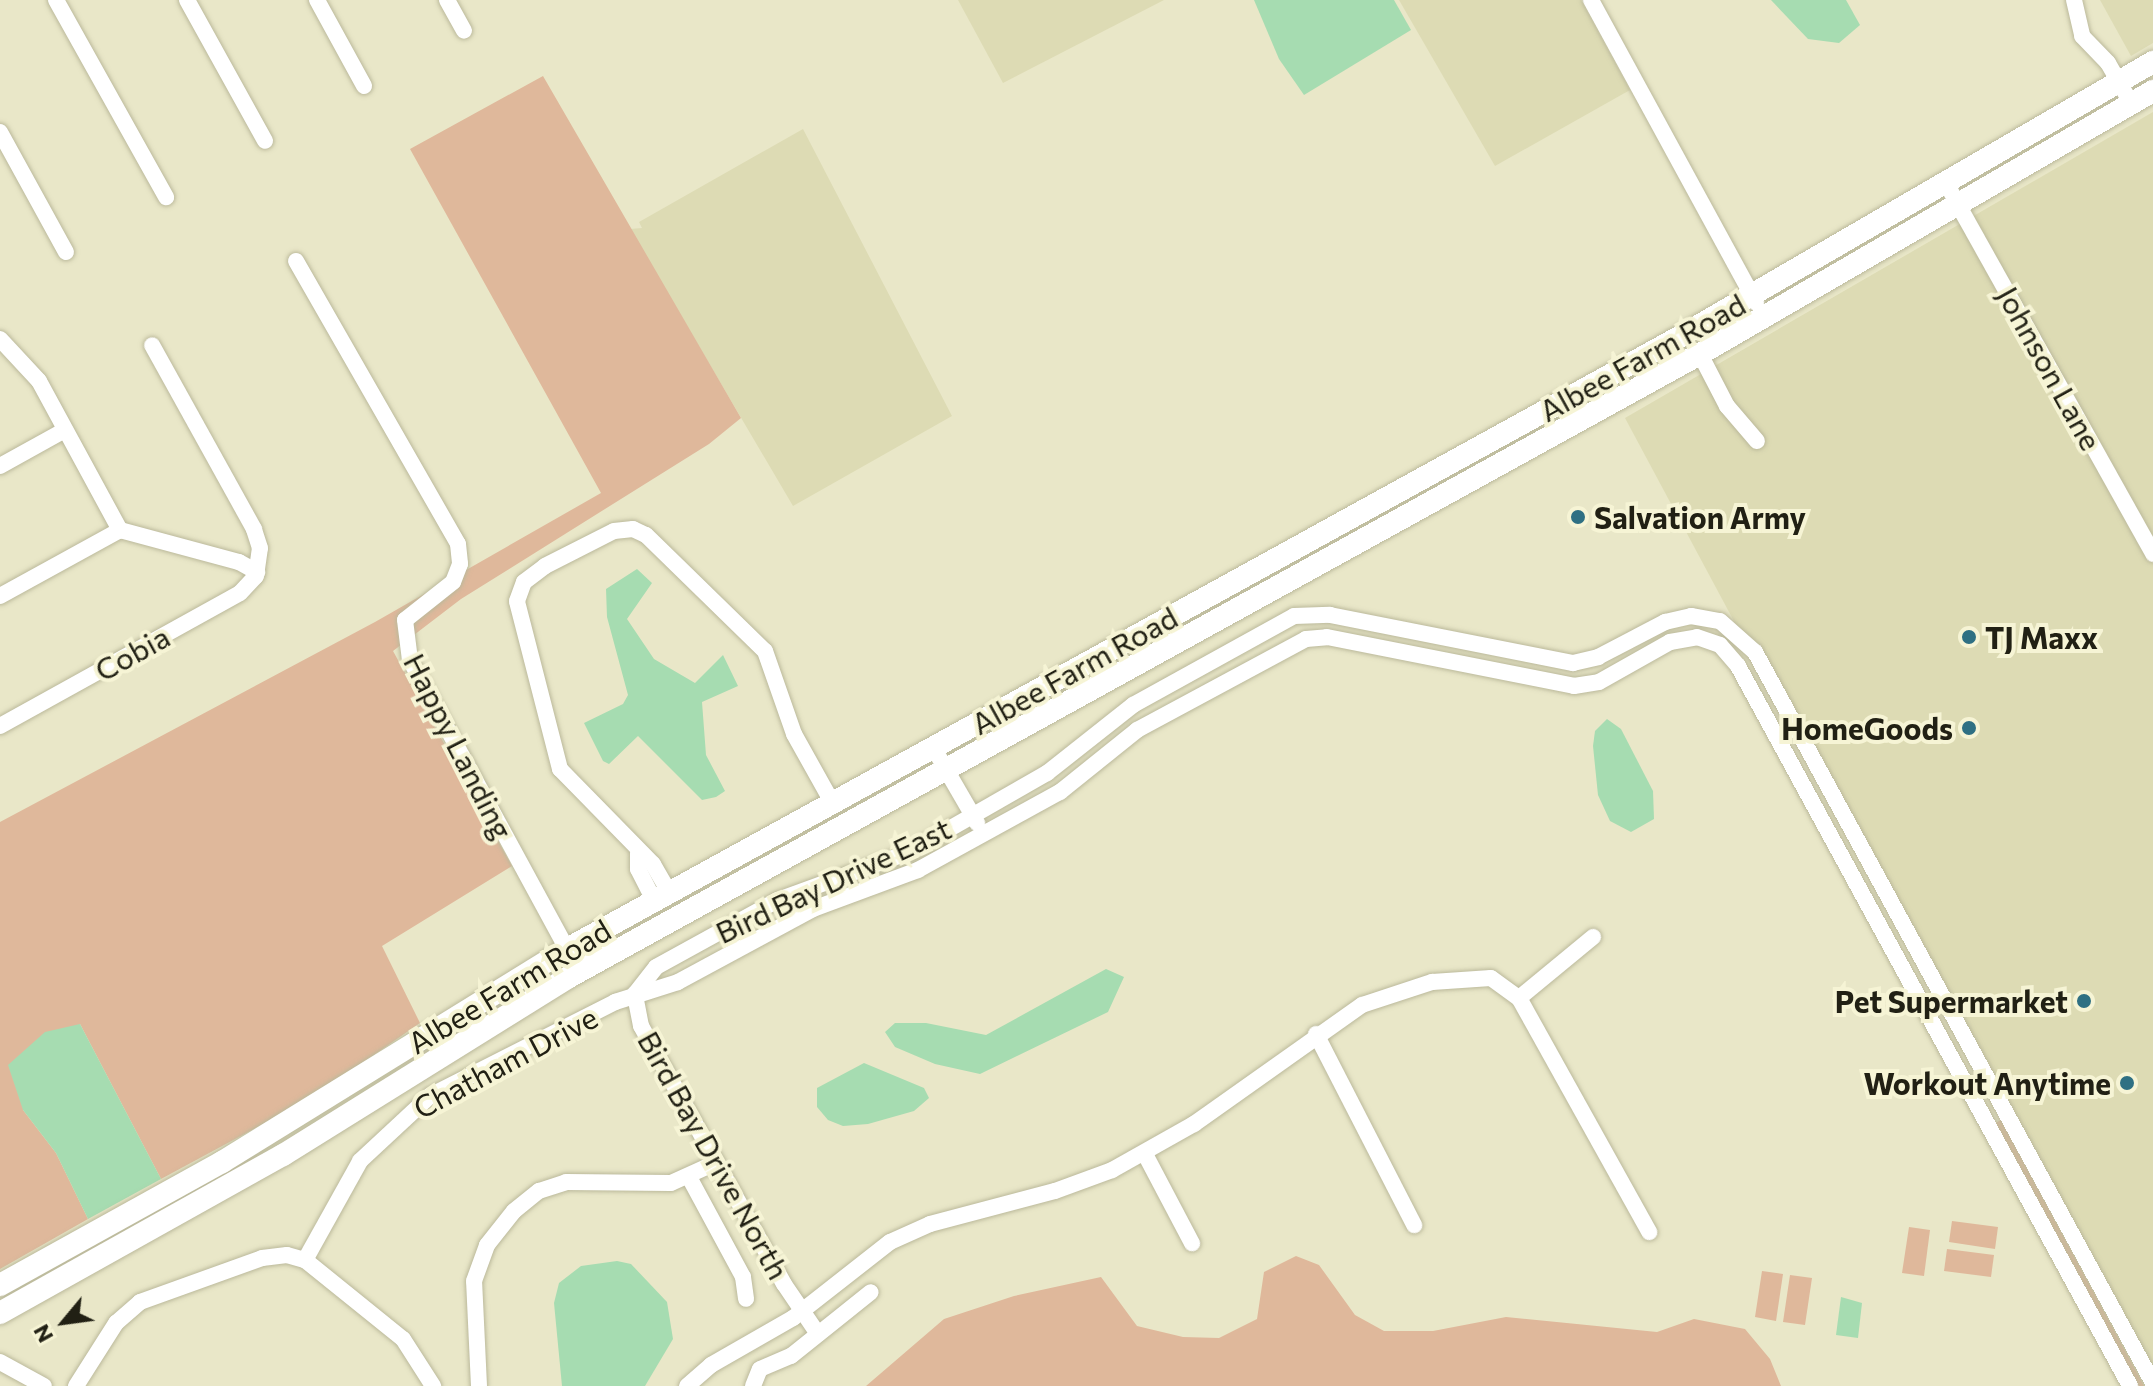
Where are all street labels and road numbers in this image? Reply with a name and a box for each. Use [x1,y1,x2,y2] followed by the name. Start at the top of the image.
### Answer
[1990,280,2110,456] street label: Johnson Lane
[1533,286,1751,428] street label: Albee Farm Road
[965,599,1183,741] street label: Albee Farm Road
[88,618,176,688] street label: Cobia
[397,647,521,845] street label: Happy Landing
[710,810,956,950] street label: Bird Bay Drive East
[401,911,617,1061] street label: Albee Farm Road
[407,998,603,1126] street label: Chatham Drive
[631,1025,797,1285] street label: Bird Bay Drive North

